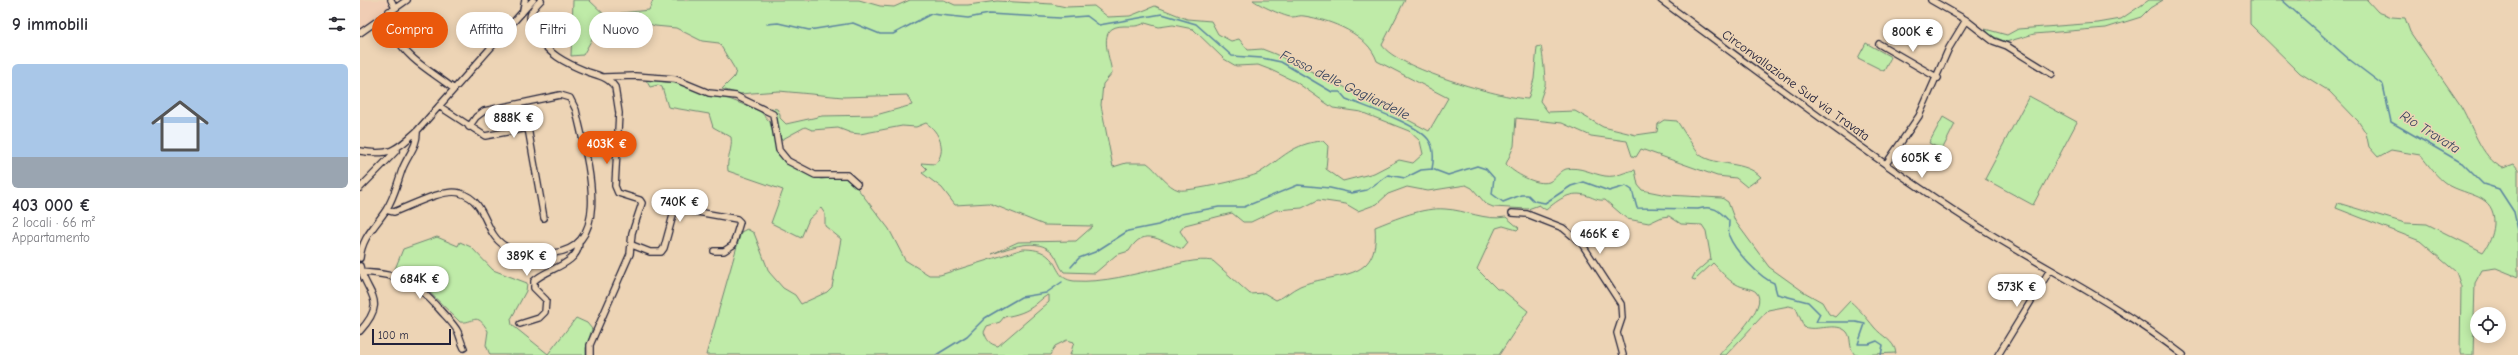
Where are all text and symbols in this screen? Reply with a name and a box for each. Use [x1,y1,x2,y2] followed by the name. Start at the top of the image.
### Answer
[372,12,448,48] chip: Compra
[456,12,517,48] chip: Affitta
[525,12,581,48] chip: Filtri
[589,12,653,48] chip: Nuovo
[326,13,348,35] icon: filters
[12,15,88,34] text: 9 immobili
[1880,19,1946,53] pin: 800K €
[1892,24,1934,39] text: 800K €
[1719,26,1873,144] street label: Circonvallazione Sud via Travata
[1277,46,1413,124] water label: Fosso delle Gagliardelle
[144,90,216,162] icon: home
[481,105,547,139] pin: 888K €
[2397,107,2463,157] water label: Rio Travata
[494,110,534,125] text: 888K €
[574,131,640,165] pin: 403K €
[587,136,627,151] text: 403K €
[1889,145,1955,179] pin: 605K €
[1901,150,1943,165] text: 605K €
[647,189,713,223] pin: 740K €
[660,194,700,209] text: 740K €
[12,196,91,215] text: 403 000 €
[12,215,95,230] text: 2 locali · 66 m²
[1567,221,1633,255] pin: 466K €
[1580,226,1620,241] text: 466K €
[12,230,90,245] text: Appartamento
[494,243,560,277] pin: 389K €
[507,248,547,263] text: 389K €
[387,266,453,300] pin: 684K €
[400,271,440,286] text: 684K €
[1984,274,2050,308] pin: 573K €
[1997,279,2037,294] text: 573K €
[2470,307,2506,343] map controls
[2470,307,2506,343] button: locate
[372,327,451,346] scale bar
[378,329,409,342] text: 100 m

